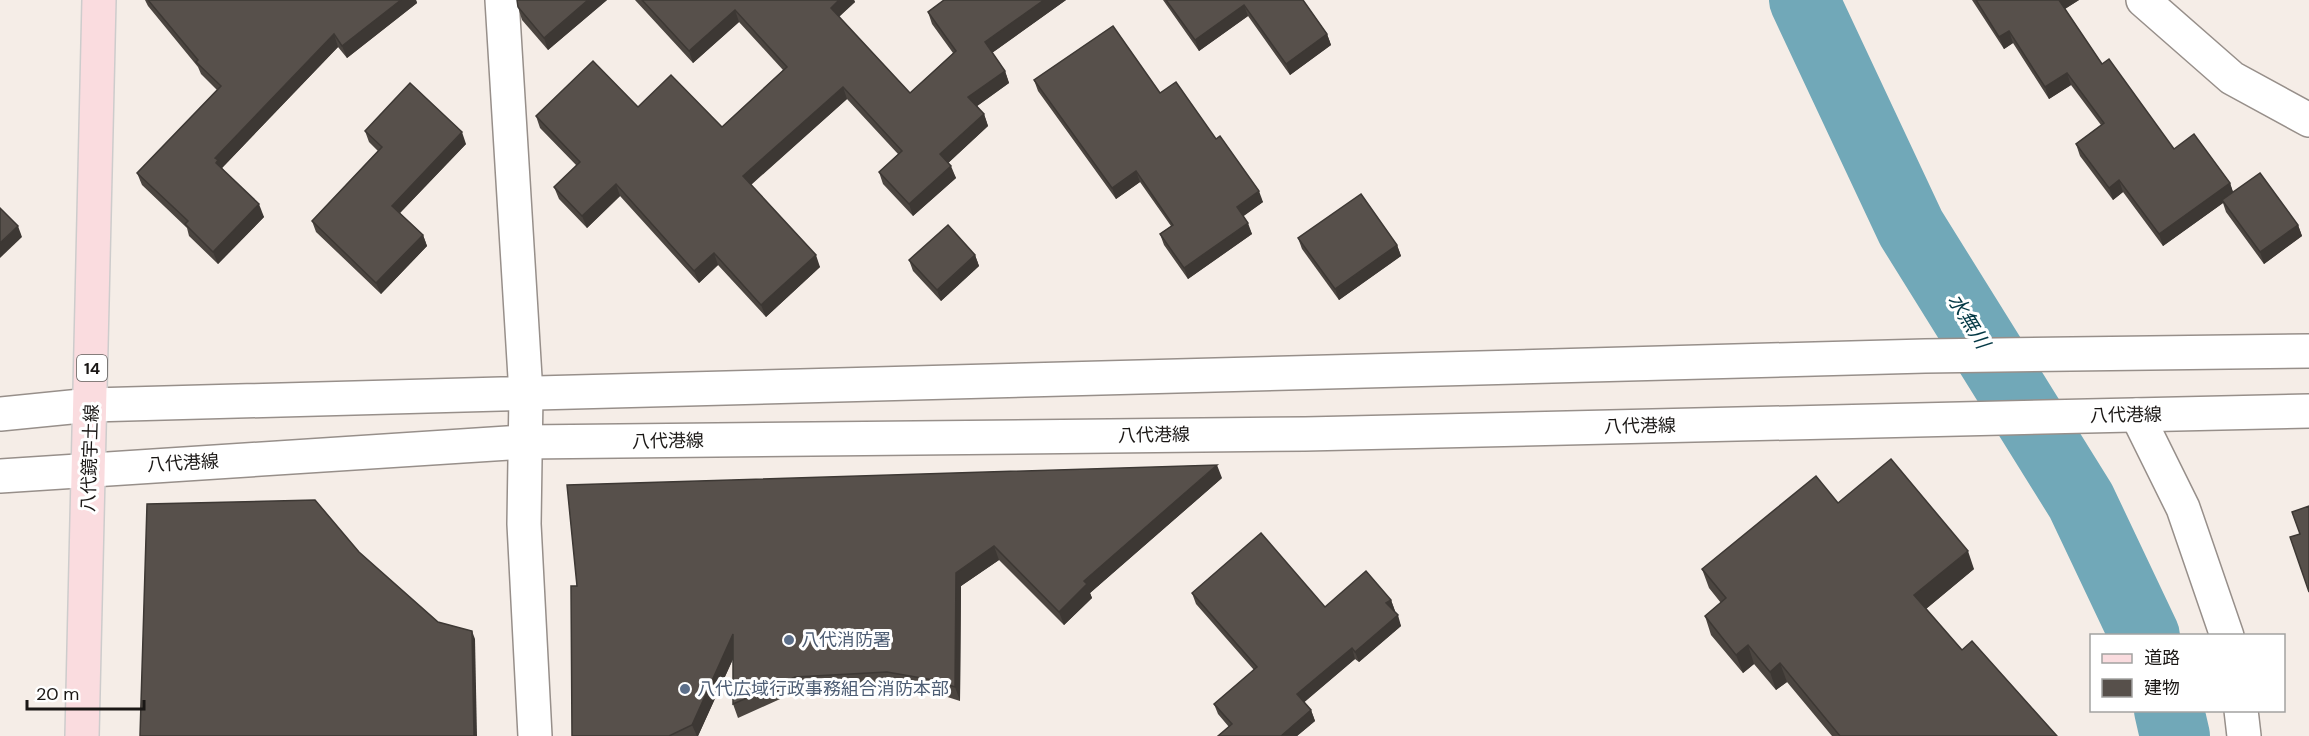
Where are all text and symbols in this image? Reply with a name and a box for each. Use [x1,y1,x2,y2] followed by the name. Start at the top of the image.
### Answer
[1942,289,1997,355] water label: 水無川
[77,355,107,381] road number: 14
[2090,402,2162,428] street label: 八代港線
[76,404,104,512] street label: 八代鏡宇土線
[1604,413,1676,439] street label: 八代港線
[1118,422,1190,448] street label: 八代港線
[632,428,704,454] street label: 八代港線
[146,449,220,477] street label: 八代港線
[801,628,891,652] place label: 八代消防署
[782,633,796,647] marker: 八代消防署
[2090,634,2285,712] legend
[2144,646,2180,670] text: 道路
[27,673,144,711] scale bar
[2144,676,2180,700] text: 建物
[697,677,949,701] place label: 八代広域行政事務組合消防本部
[36,682,79,706] text: 20 m
[678,682,692,696] marker: 八代広域行政事務組合消防本部

